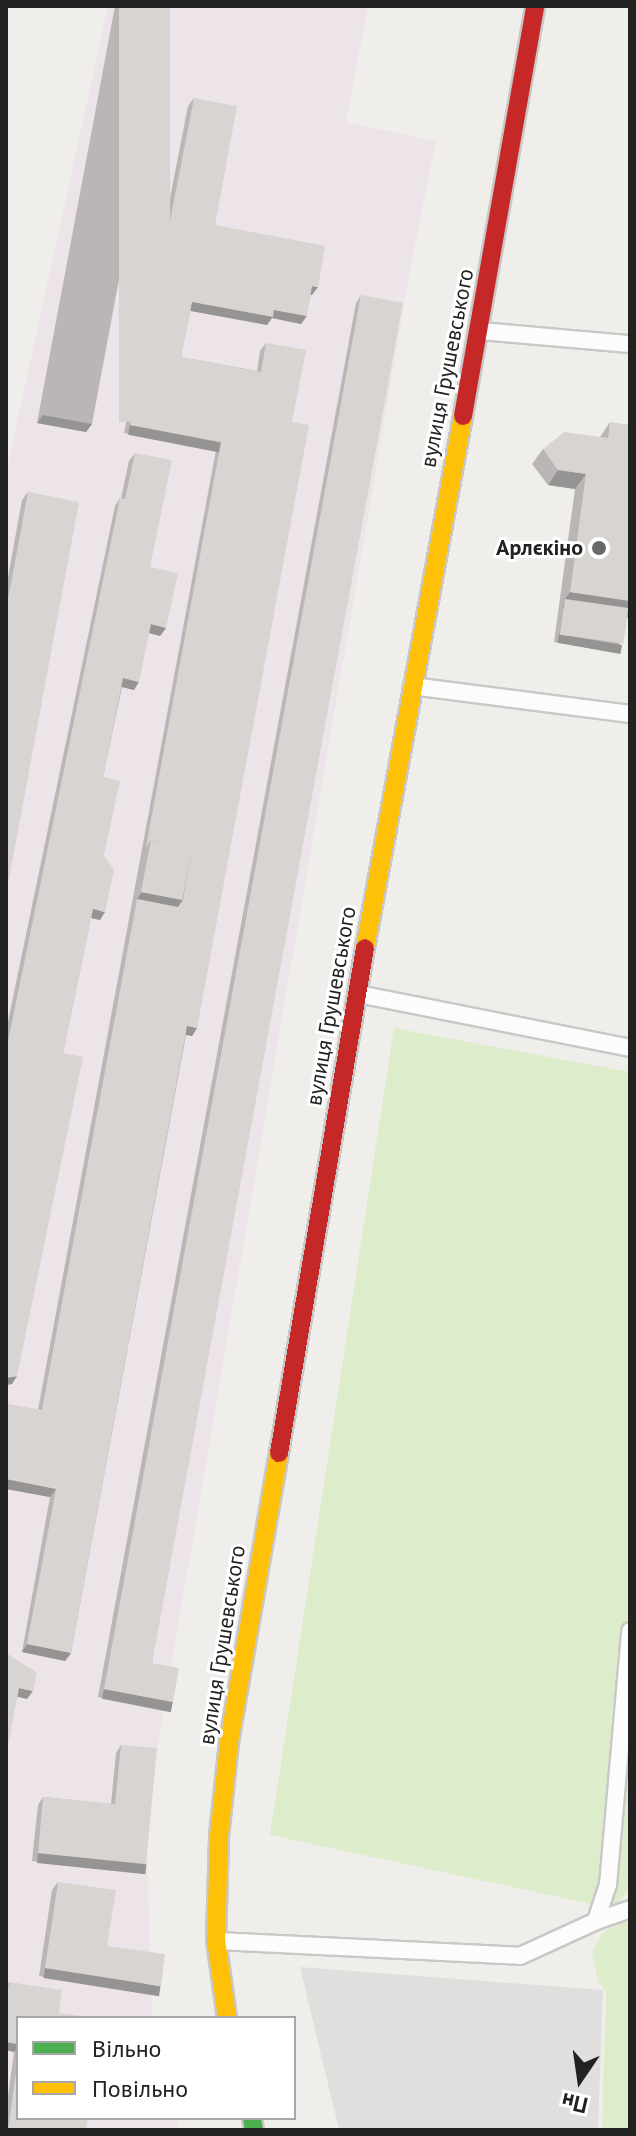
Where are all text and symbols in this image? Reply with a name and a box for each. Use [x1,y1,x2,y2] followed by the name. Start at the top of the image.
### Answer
[415,266,479,470] street label: вулиця Грушевського
[496,535,583,561] place label: Арлєкіно
[590,539,608,557] marker: Арлєкіно
[300,904,362,1108] street label: вулиця Грушевського
[193,1543,251,1747] street label: вулиця Грушевського
[16,2016,296,2120] legend
[92,2033,161,2064] text: Вільно
[540,2040,620,2120] north arrow
[92,2073,188,2104] text: Повільно
[559,2087,590,2120] text: Пн

